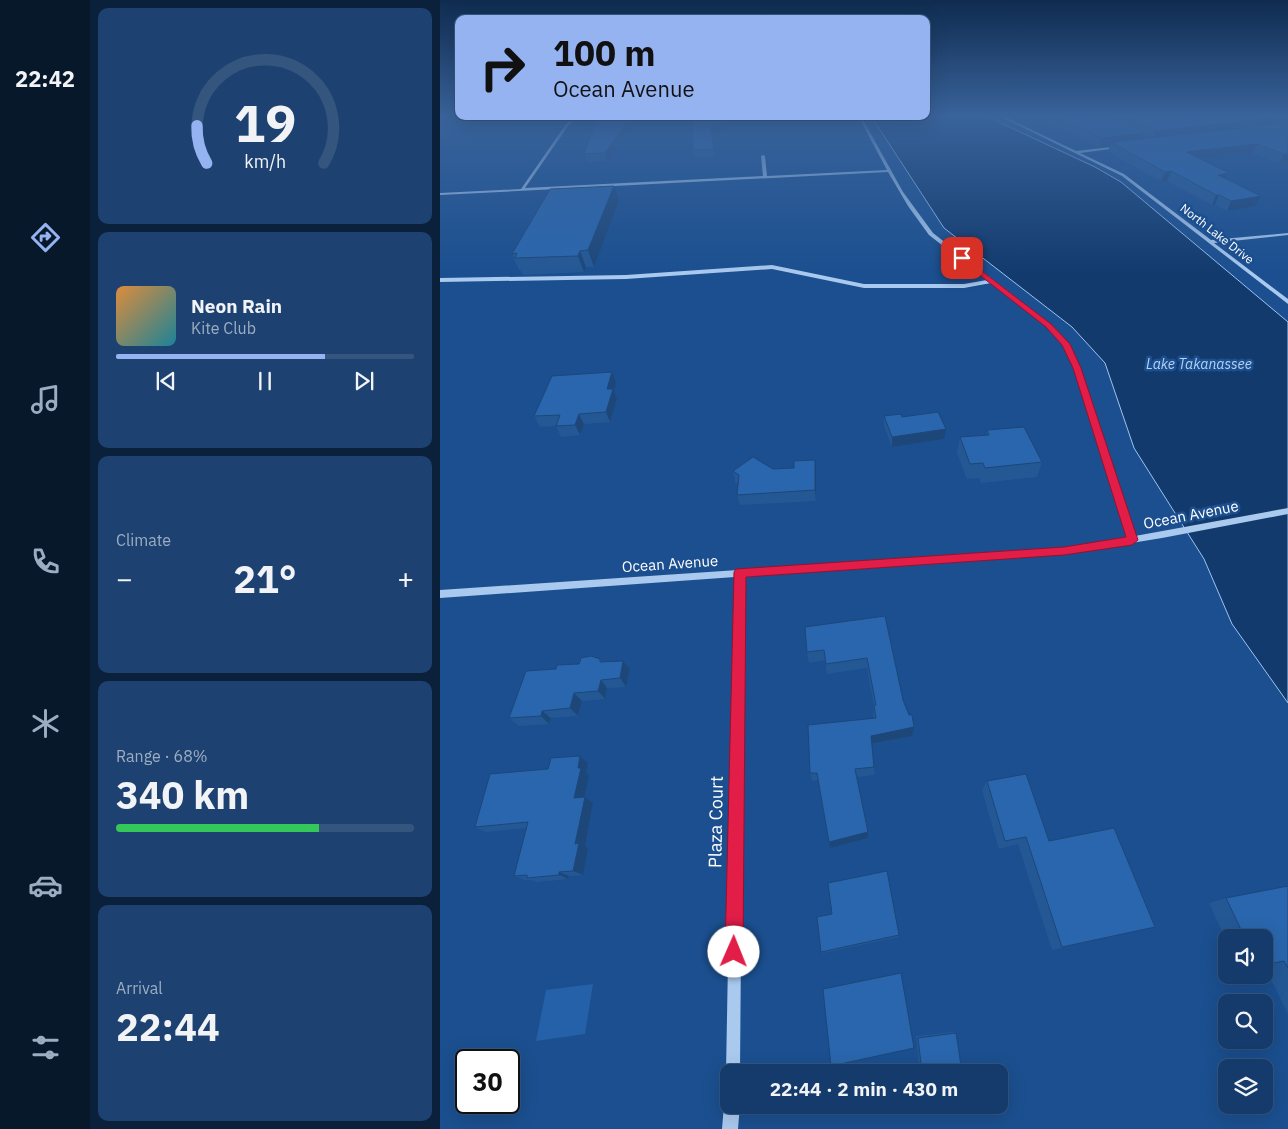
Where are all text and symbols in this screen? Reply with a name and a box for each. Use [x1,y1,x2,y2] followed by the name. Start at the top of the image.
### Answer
[553,30,656,76] text: 100 m
[470,35,535,100] icon: right
[15,64,75,93] text: 22:42
[553,74,694,103] text: Ocean Avenue
[234,89,296,156] text: 19
[244,150,286,173] text: km/h
[1177,200,1257,267] street label: North Lake Drive
[28,220,63,255] icon: directions
[941,237,983,279] pin
[948,244,976,272] icon: arrive
[191,294,282,318] text: Neon Rain
[191,318,256,338] text: Kite Club
[1146,355,1252,373] water label: Lake Takanassee
[152,367,180,395] icon: previous
[251,367,279,395] icon: pause
[350,367,378,395] icon: next
[28,382,63,417] icon: music
[1142,496,1240,533] street label: Ocean Avenue
[116,530,171,550] text: Climate
[28,544,63,579] icon: phone
[621,551,719,576] street label: Ocean Avenue
[233,554,297,603] text: 21°
[116,560,133,597] text: −
[397,560,414,597] text: +
[28,706,63,741] icon: climate
[116,746,208,766] text: Range · 68%
[116,770,249,819] text: 340 km
[703,776,728,868] street label: Plaza Court
[28,868,63,903] icon: car
[707,925,759,977] position arrow
[1218,929,1273,1114] map controls
[1218,929,1273,984] button: sound
[116,978,163,998] text: Arrival
[1218,994,1273,1049] button: search
[116,1002,220,1051] text: 22:44
[28,1030,63,1065] icon: filters
[455,1049,520,1114] speed limit sign: 30
[1218,1059,1273,1114] button: layers
[770,1077,958,1101] text: 22:44 · 2 min · 430 m

